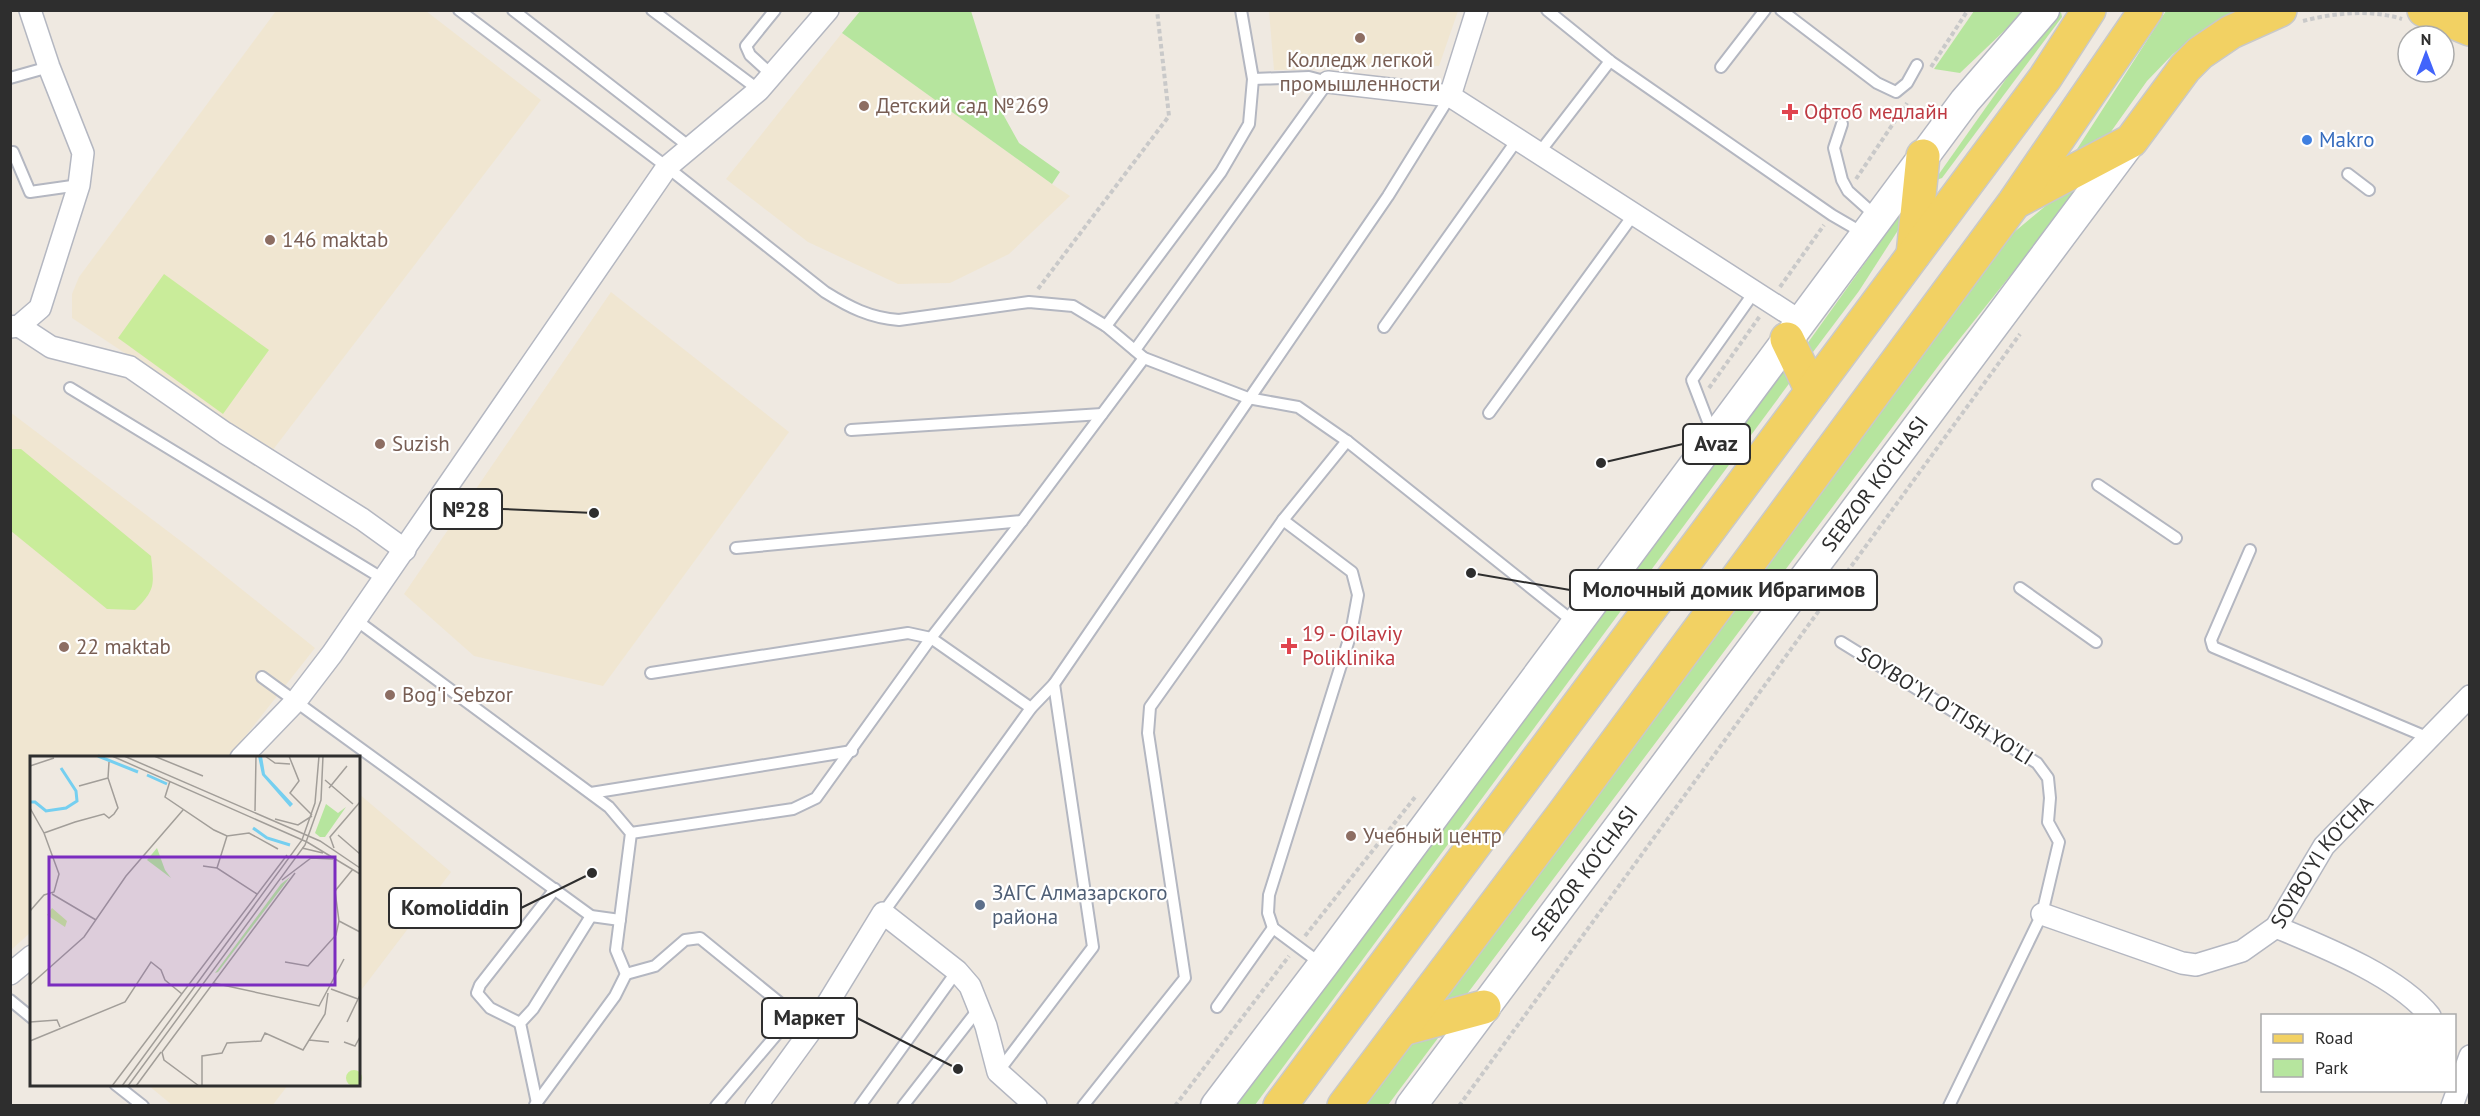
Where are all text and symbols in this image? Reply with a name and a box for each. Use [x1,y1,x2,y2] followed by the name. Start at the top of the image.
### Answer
[2396,24,2456,84] north arrow
[2421,29,2431,49] text: N
[1353,31,1367,45] marker: Колледж легкой промышленности
[1280,46,1440,97] place label: Колледж легкой промышленности
[876,92,1049,119] place label: Детский сад №269
[1804,98,1948,125] place label: Офтоб медлайн
[857,99,871,113] marker: Детский сад №269
[1781,103,1799,121] marker: Офтоб медлайн
[2319,126,2374,153] place label: Makro
[2300,133,2314,147] marker: Makro
[282,226,388,253] place label: 146 maktab
[263,233,277,247] marker: 146 maktab
[1815,411,1934,557] street label: SEBZOR KO‘CHASI
[1683,424,1750,464] callout: Avaz
[1694,429,1738,457] text: Avaz
[392,430,450,457] place label: Suzish
[373,437,387,451] marker: Suzish
[431,489,502,529] callout: №28
[442,495,490,523] text: №28
[1570,570,1877,610] callout: Молочный домик Ибрагимов
[1583,575,1865,603] text: Молочный домик Ибрагимов
[1302,620,1403,671] place label: 19 - Oilaviy Poliklinika
[76,633,171,660] place label: 22 maktab
[1280,637,1298,655] marker: 19 - Oilaviy Poliklinika
[57,640,71,654] marker: 22 maktab
[1852,640,2038,771] street label: SOYBO'YI O'TISH YO'LI
[402,681,513,708] place label: Bog'i Sebzor
[383,688,397,702] marker: Bog'i Sebzor
[30,756,360,1086] inset map
[2264,789,2379,933] street label: SOYBO'YI KO'CHA
[1525,800,1643,946] street label: SEBZOR KO‘CHASI
[1363,822,1502,849] place label: Учебный центр
[1344,829,1358,843] marker: Учебный центр
[992,879,1167,930] place label: ЗАГС Алмазарского района
[389,888,521,928] callout: Komoliddin
[401,893,509,921] text: Komoliddin
[973,898,987,912] marker: ЗАГС Алмазарского района
[762,998,857,1038] callout: Маркет
[773,1003,845,1031] text: Маркет
[2261,1014,2456,1092] legend
[2315,1026,2353,1049] text: Road
[2315,1056,2348,1079] text: Park

